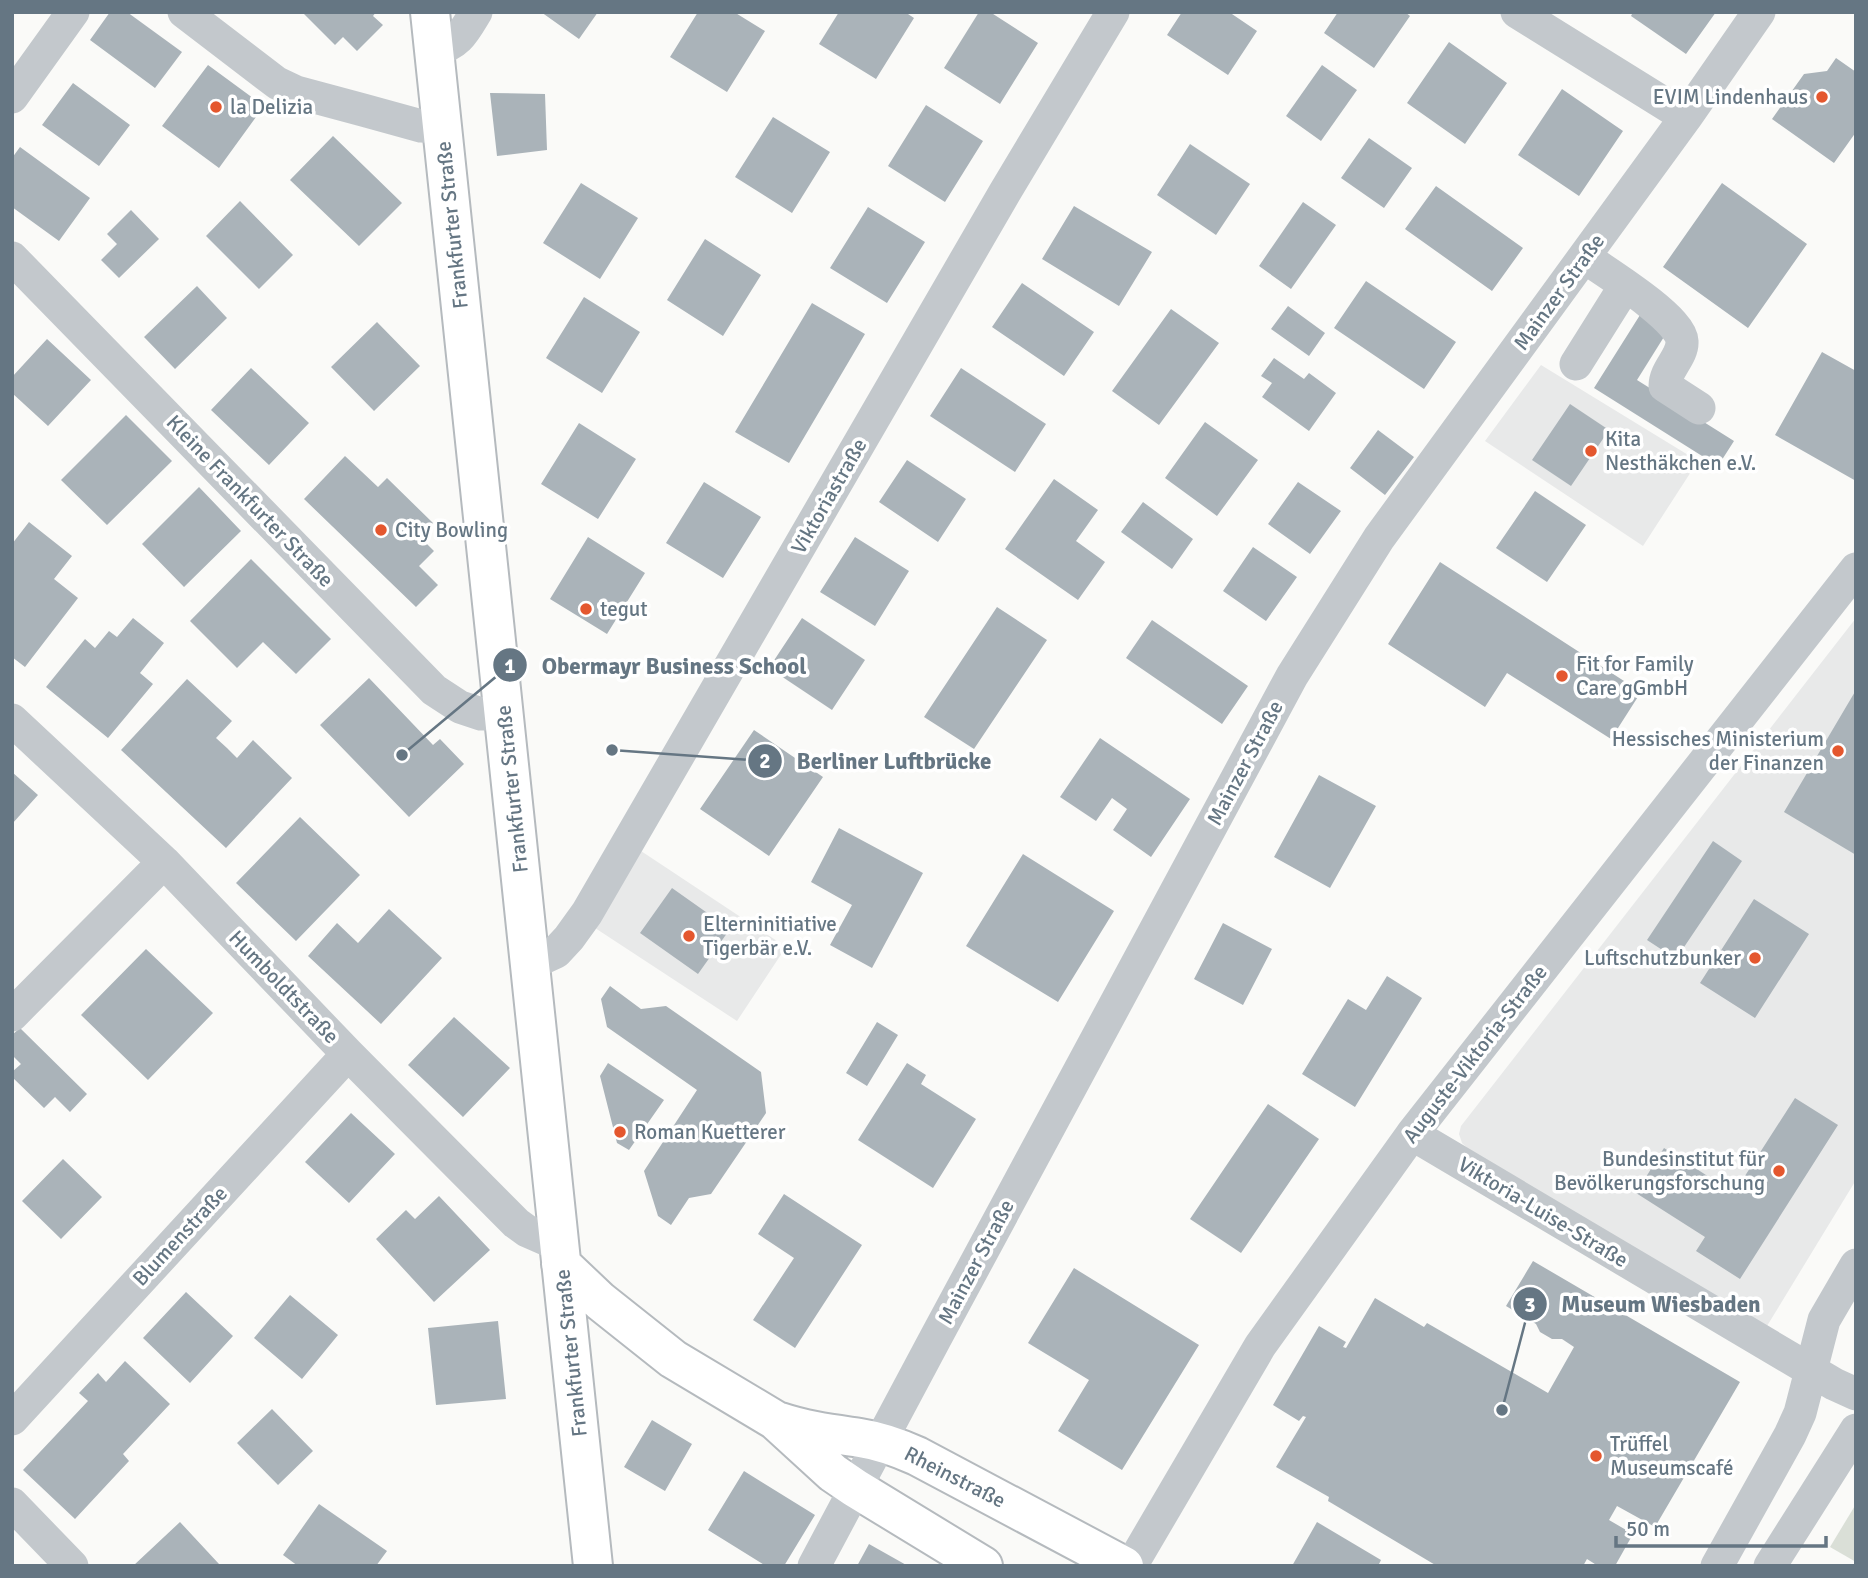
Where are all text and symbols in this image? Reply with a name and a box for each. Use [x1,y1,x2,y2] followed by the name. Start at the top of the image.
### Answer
[1653,84,1808,110] place label: EVIM Lindenhaus
[1814,89,1830,105] marker: EVIM Lindenhaus
[230,94,313,120] place label: la Delizia
[208,99,224,115] marker: la Delizia
[430,140,474,310] street label: Frankfurter Straße
[1508,229,1610,355] street label: Mainzer Straße
[161,409,339,593] street label: Kleine Frankfurter Straße
[1605,426,1756,476] place label: Kita Nesthäkchen e.V.
[785,434,873,558] street label: Viktoriastraße
[1583,443,1599,459] marker: Kita Nesthäkchen e.V.
[395,517,508,543] place label: City Bowling
[373,522,389,538] marker: City Bowling
[600,596,648,622] place label: tegut
[578,601,594,617] marker: tegut
[493,643,821,687] callout: Obermayr Business School
[1576,651,1694,701] place label: Fit for Family Care gGmbH
[542,652,806,681] text: Obermayr Business School
[504,653,516,679] text: 1
[1554,668,1570,684] marker: Fit for Family Care gGmbH
[1201,696,1289,830] street label: Mainzer Straße
[490,704,534,874] street label: Frankfurter Straße
[1612,726,1824,776] place label: Hessisches Ministerium der Finanzen
[747,739,1005,783] callout: Berliner Luftbrücke
[1830,743,1846,759] marker: Hessisches Ministerium der Finanzen
[797,747,991,776] text: Berliner Luftbrücke
[759,748,771,774] text: 2
[703,911,837,961] place label: Elterninitiative Tigerbär e.V.
[223,925,345,1049] street label: Humboldtstraße
[681,928,697,944] marker: Elterninitiative Tigerbär e.V.
[1584,945,1741,971] place label: Luftschutzbunker
[1747,950,1763,966] marker: Luftschutzbunker
[1397,960,1553,1148] street label: Auguste-Viktoria-Straße
[634,1119,786,1145] place label: Roman Kuetterer
[612,1124,628,1140] marker: Roman Kuetterer
[1554,1146,1765,1196] place label: Bundesinstitut für Bevölkerungsforschung
[1453,1151,1633,1273] street label: Viktoria-Luise-Straße
[1771,1163,1787,1179] marker: Bundesinstitut für Bevölkerungsforschung
[127,1181,233,1291] street label: Blumenstraße
[932,1195,1020,1329] street label: Mainzer Straße
[549,1268,593,1438] street label: Frankfurter Straße
[1513,1282,1775,1326] callout: Museum Wiesbaden
[1561,1290,1761,1319] text: Museum Wiesbaden
[1524,1292,1536,1318] text: 3
[1610,1431,1733,1481] place label: Trüffel Museumscafé
[900,1440,1010,1514] street label: Rheinstraße
[1588,1448,1604,1464] marker: Trüffel Museumscafé
[1616,1504,1826,1548] scale bar
[1626,1516,1670,1542] text: 50 m

